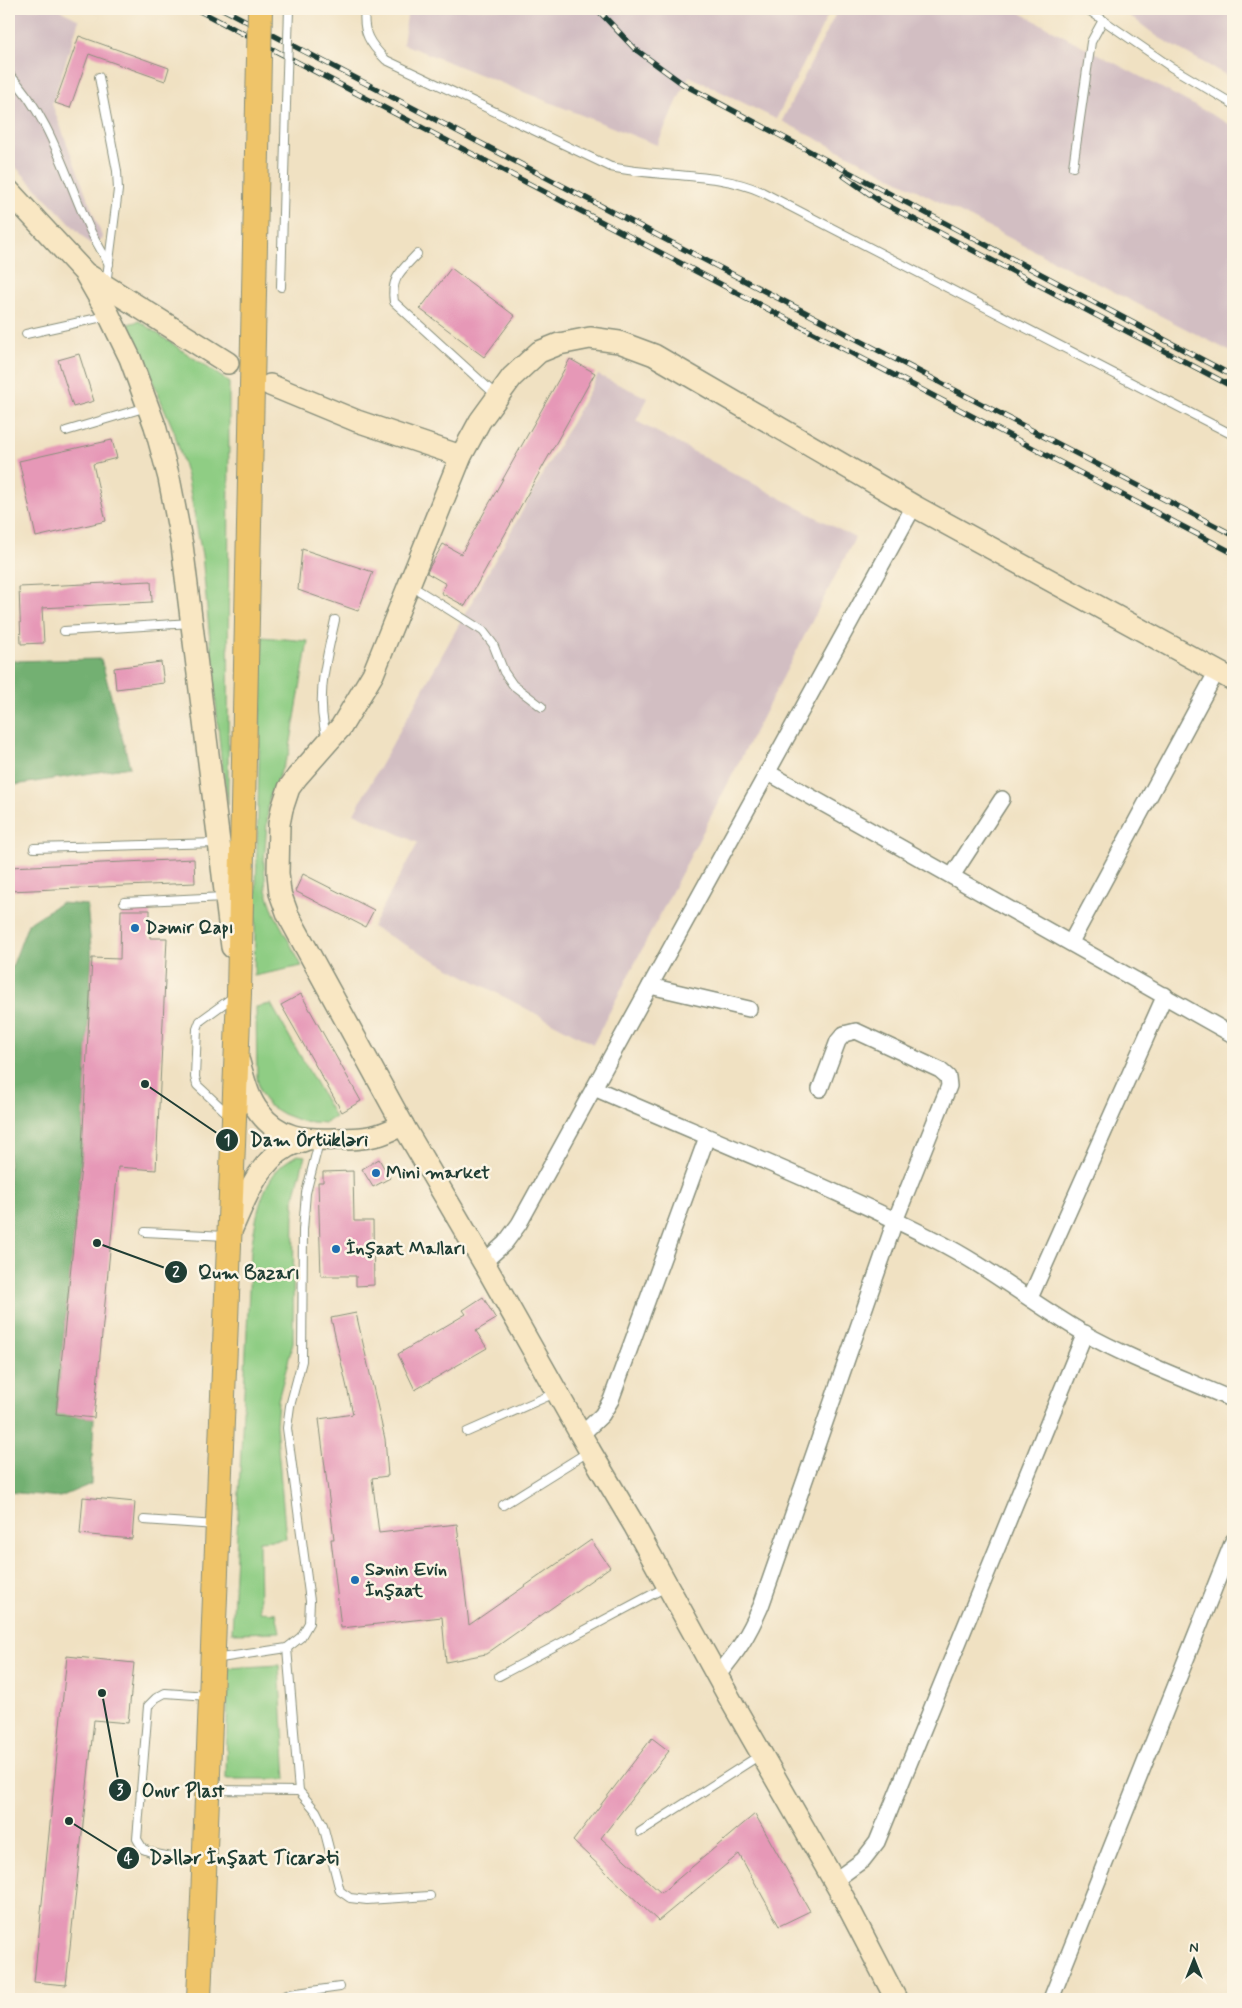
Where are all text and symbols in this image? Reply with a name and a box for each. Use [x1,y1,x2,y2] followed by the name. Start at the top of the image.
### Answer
[145,916,234,940] place label: Dəmir Qapı
[129,922,141,934] marker: Dəmir Qapı
[215,1123,378,1157] callout: Dam Örtükləri
[250,1128,368,1153] text: Dam Örtükləri
[224,1131,230,1151] text: 1
[386,1161,490,1185] place label: Mini market
[370,1167,382,1179] marker: Mini market
[346,1237,466,1261] place label: İnşaat Malları
[330,1243,342,1255] marker: İnşaat Malları
[163,1255,310,1289] callout: Qum Bazarı
[198,1261,300,1286] text: Qum Bazarı
[172,1263,180,1283] text: 2
[365,1558,447,1603] place label: Sənin Evin İnşaat
[349,1574,361,1586] marker: Sənin Evin İnşaat
[107,1773,234,1807] callout: Onur Plast
[142,1779,225,1804] text: Onur Plast
[117,1781,124,1801] text: 3
[116,1841,347,1875] callout: Dəllər İnşaat Ticarəti
[149,1846,339,1871] text: Dəllər İnşaat Ticarəti
[124,1849,133,1869] text: 4
[1170,1936,1220,1986] north arrow
[1189,1939,1199,1957] text: N

